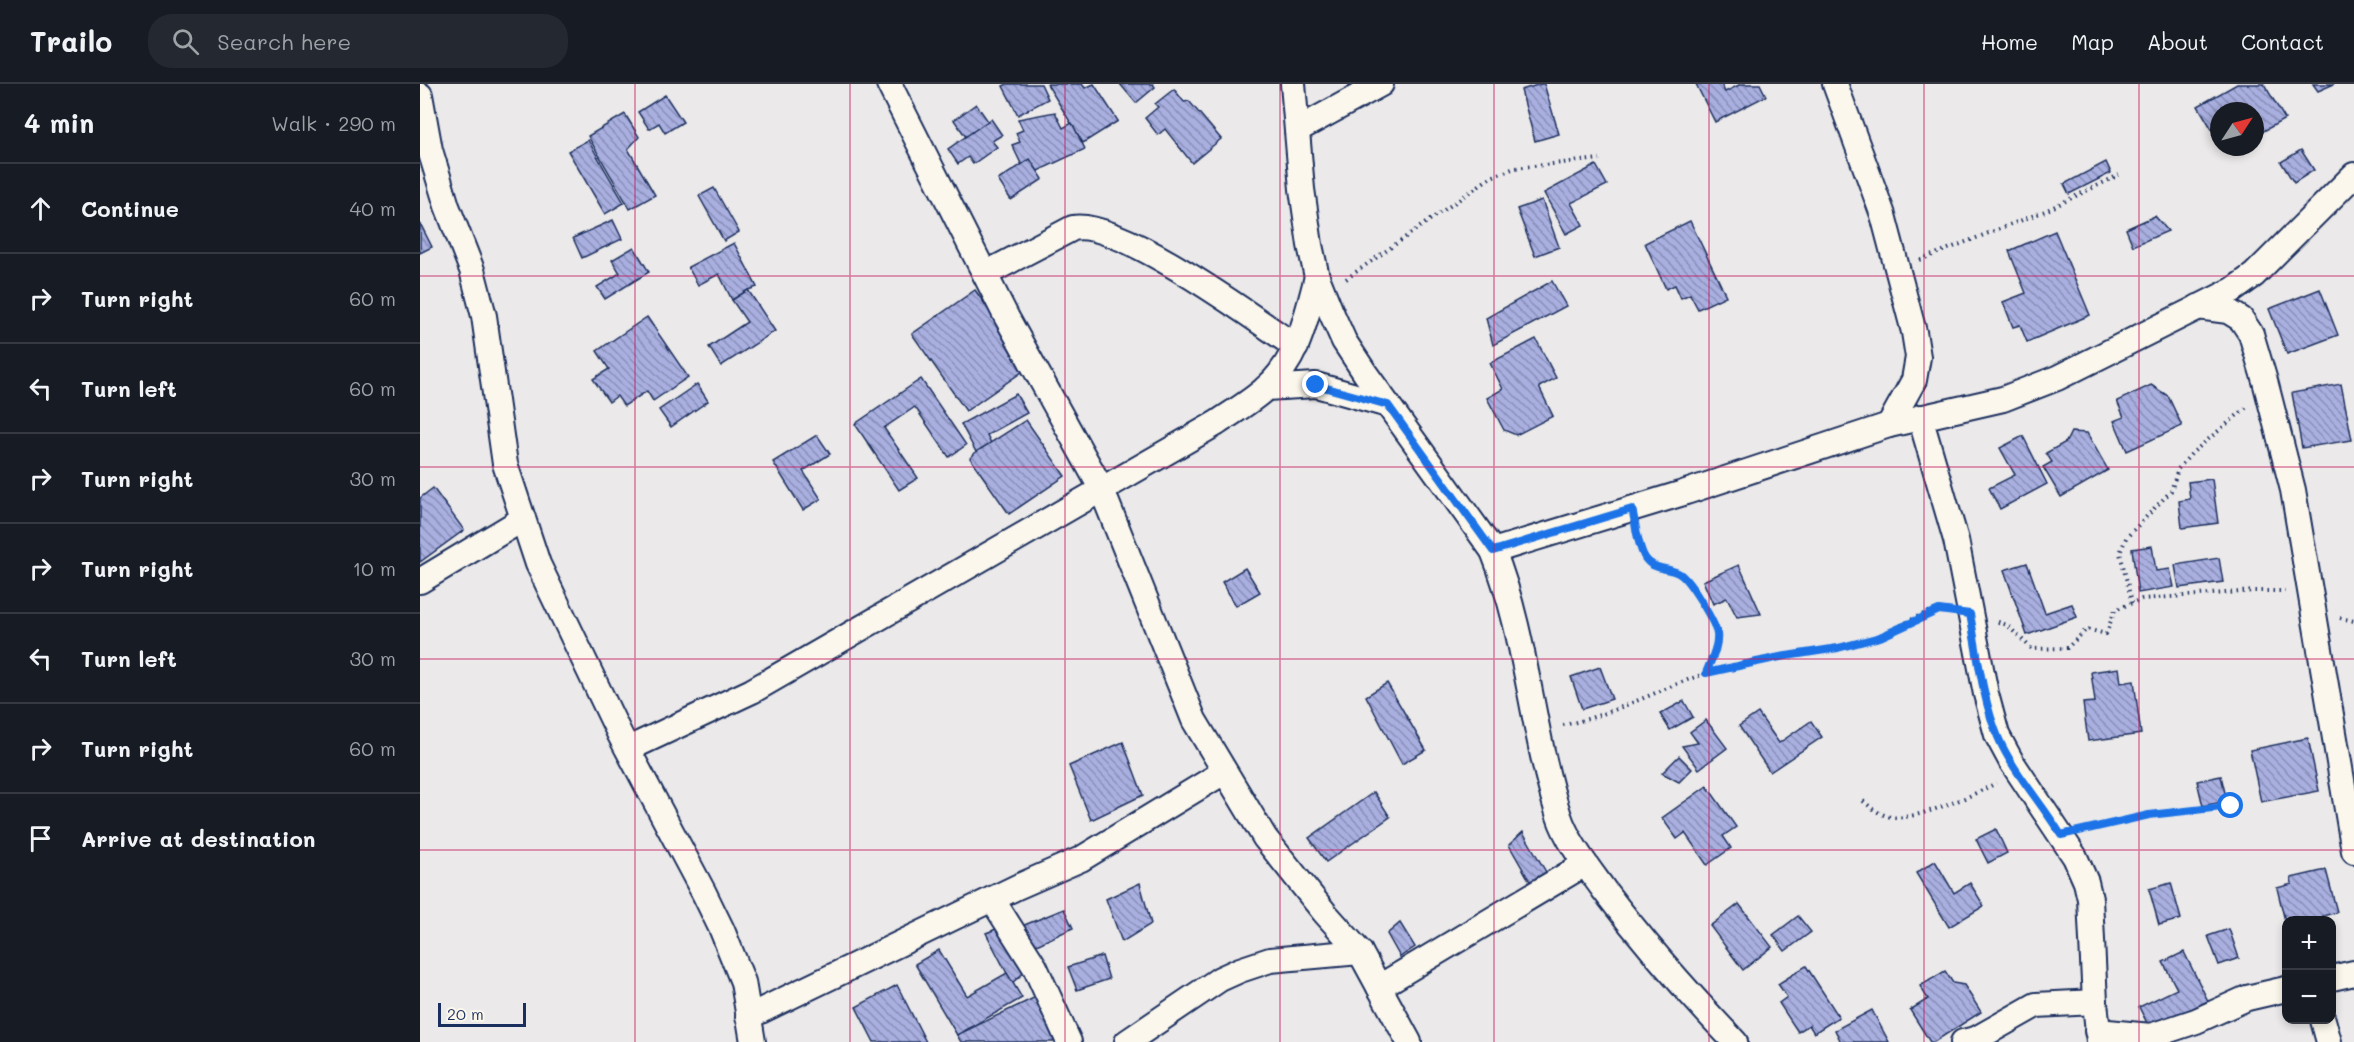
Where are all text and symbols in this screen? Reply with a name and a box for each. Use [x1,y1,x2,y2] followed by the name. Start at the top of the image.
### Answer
[148,14,568,68] search box
[30,23,112,59] text: Trailo
[169,25,202,58] icon: search
[217,27,351,56] text: Search here
[1981,28,2038,55] text: Home
[2071,28,2114,55] text: Map
[2147,28,2208,55] text: About
[2241,28,2324,55] text: Contact
[2210,102,2264,156] north arrow
[24,106,94,140] text: 4 min
[271,110,396,136] text: Walk · 290 m
[24,192,57,225] icon: ahead
[81,194,179,223] text: Continue
[350,195,396,221] text: 40 m
[24,282,57,315] icon: right
[81,284,193,313] text: Turn right
[349,285,396,311] text: 60 m
[1302,371,1328,397] route end
[24,372,57,405] icon: left
[81,374,177,403] text: Turn left
[349,375,396,401] text: 60 m
[24,462,57,495] icon: right
[81,464,193,493] text: Turn right
[350,465,396,491] text: 30 m
[24,552,57,585] icon: right
[81,554,193,583] text: Turn right
[352,555,396,581] text: 10 m
[24,642,57,675] icon: left
[81,644,177,673] text: Turn left
[350,645,396,671] text: 30 m
[24,732,57,765] icon: right
[81,734,193,763] text: Turn right
[349,735,396,761] text: 60 m
[2217,792,2243,818] route start
[24,822,57,855] icon: arrive
[81,824,316,853] text: Arrive at destination
[2282,916,2336,1024] map controls
[2282,916,2336,970] button: +
[2282,970,2336,1024] button: −
[438,1000,526,1028] scale bar
[447,1003,484,1024] text: 20 m

